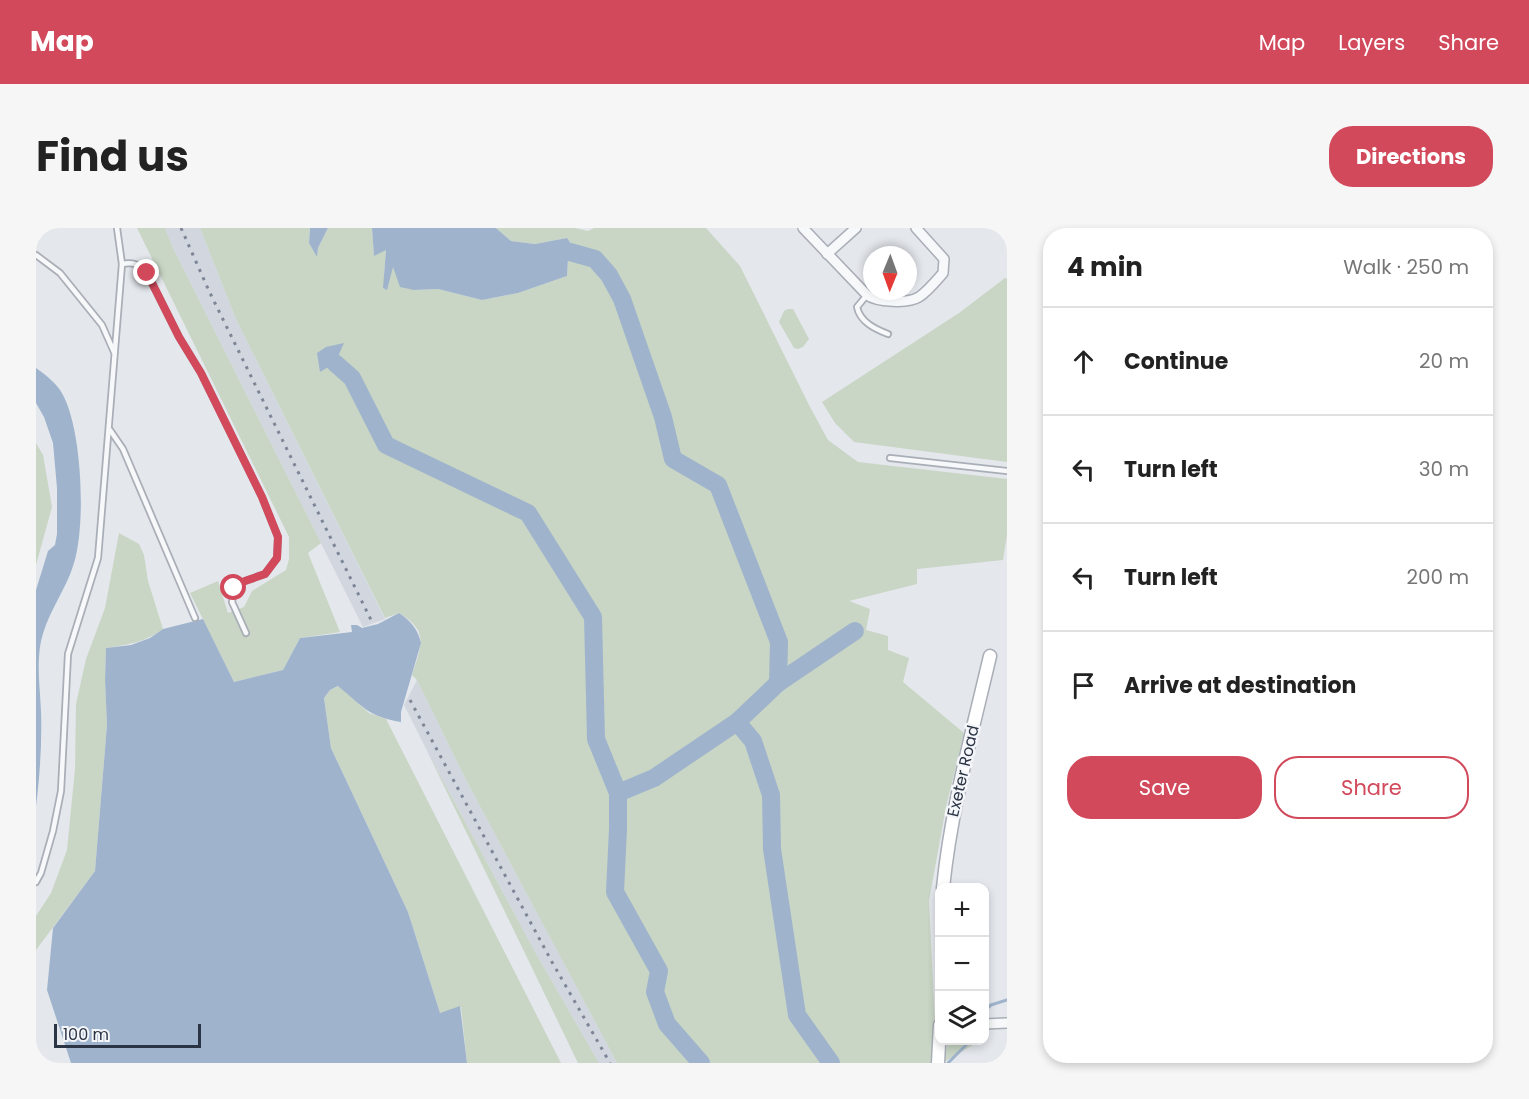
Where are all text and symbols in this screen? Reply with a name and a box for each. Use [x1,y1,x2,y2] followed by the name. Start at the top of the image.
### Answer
[30,22,94,61] text: Map
[1259,28,1305,57] text: Map
[1338,28,1405,57] text: Layers
[1438,28,1499,57] text: Share
[1329,126,1493,187] button: Directions
[36,127,189,186] text: Find us
[863,246,917,300] north arrow
[1067,249,1143,285] text: 4 min
[1343,253,1469,281] text: Walk · 250 m
[133,259,159,285] route end
[1067,345,1100,378] icon: ahead
[1124,346,1228,377] text: Continue
[1419,347,1469,375] text: 20 m
[1067,453,1100,486] icon: left
[1124,454,1218,485] text: Turn left
[1419,455,1469,483] text: 30 m
[1067,561,1100,594] icon: left
[1124,562,1218,593] text: Turn left
[1406,563,1469,591] text: 200 m
[220,574,246,600] route start
[1067,669,1100,702] icon: arrive
[1124,670,1356,701] text: Arrive at destination
[941,723,985,819] street label: Exeter Road
[1067,756,1262,819] button: Save
[1274,756,1469,819] button: Share
[935,883,989,1045] map controls
[935,883,989,937] button: +
[935,937,989,991] button: −
[935,991,989,1045] button: layers
[54,1021,201,1048] scale bar
[63,1023,109,1046] text: 100 m

